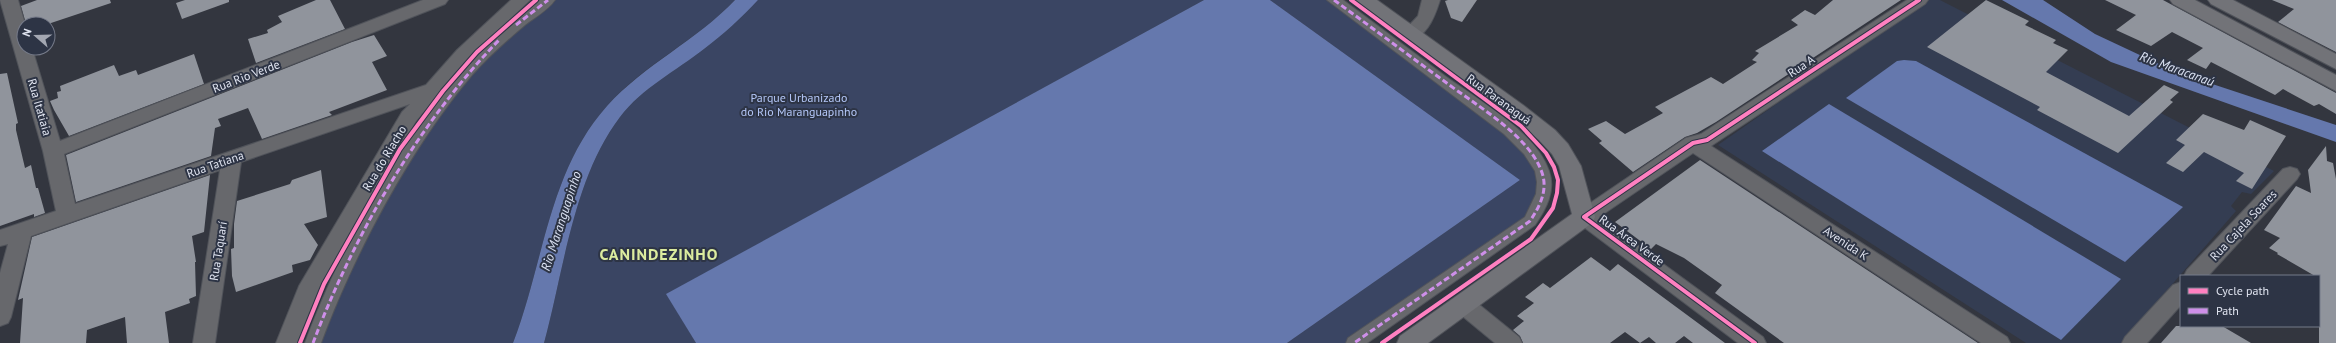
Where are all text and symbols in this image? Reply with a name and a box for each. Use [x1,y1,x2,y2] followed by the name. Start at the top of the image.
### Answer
[16,16,56,56] north arrow
[19,27,34,38] text: N
[2137,48,2217,91] water label: Rio Maracanaú
[1785,52,1817,80] street label: Rua A
[210,56,282,96] street label: Rua Rio Verde
[1464,71,1534,128] street label: Rua Paranaguá
[25,77,55,137] street label: Rua Itatiaia
[741,90,857,119] park label: Parque Urbanizado do Rio Maranguapinho
[359,123,409,193] street label: Rua do Riacho
[184,147,246,181] street label: Rua Tatiana
[537,169,585,273] water label: Rio Maranguapinho
[2206,187,2280,263] street label: Rua Cajela Soares
[1596,211,1668,269] street label: Rua Área Verde
[206,220,230,282] street label: Rua Taquarí
[1821,223,1871,263] street label: Avenida K
[599,244,719,264] district label: CANINDEZINHO
[2180,275,2320,327] legend
[2216,283,2269,298] text: Cycle path
[2216,303,2239,318] text: Path

